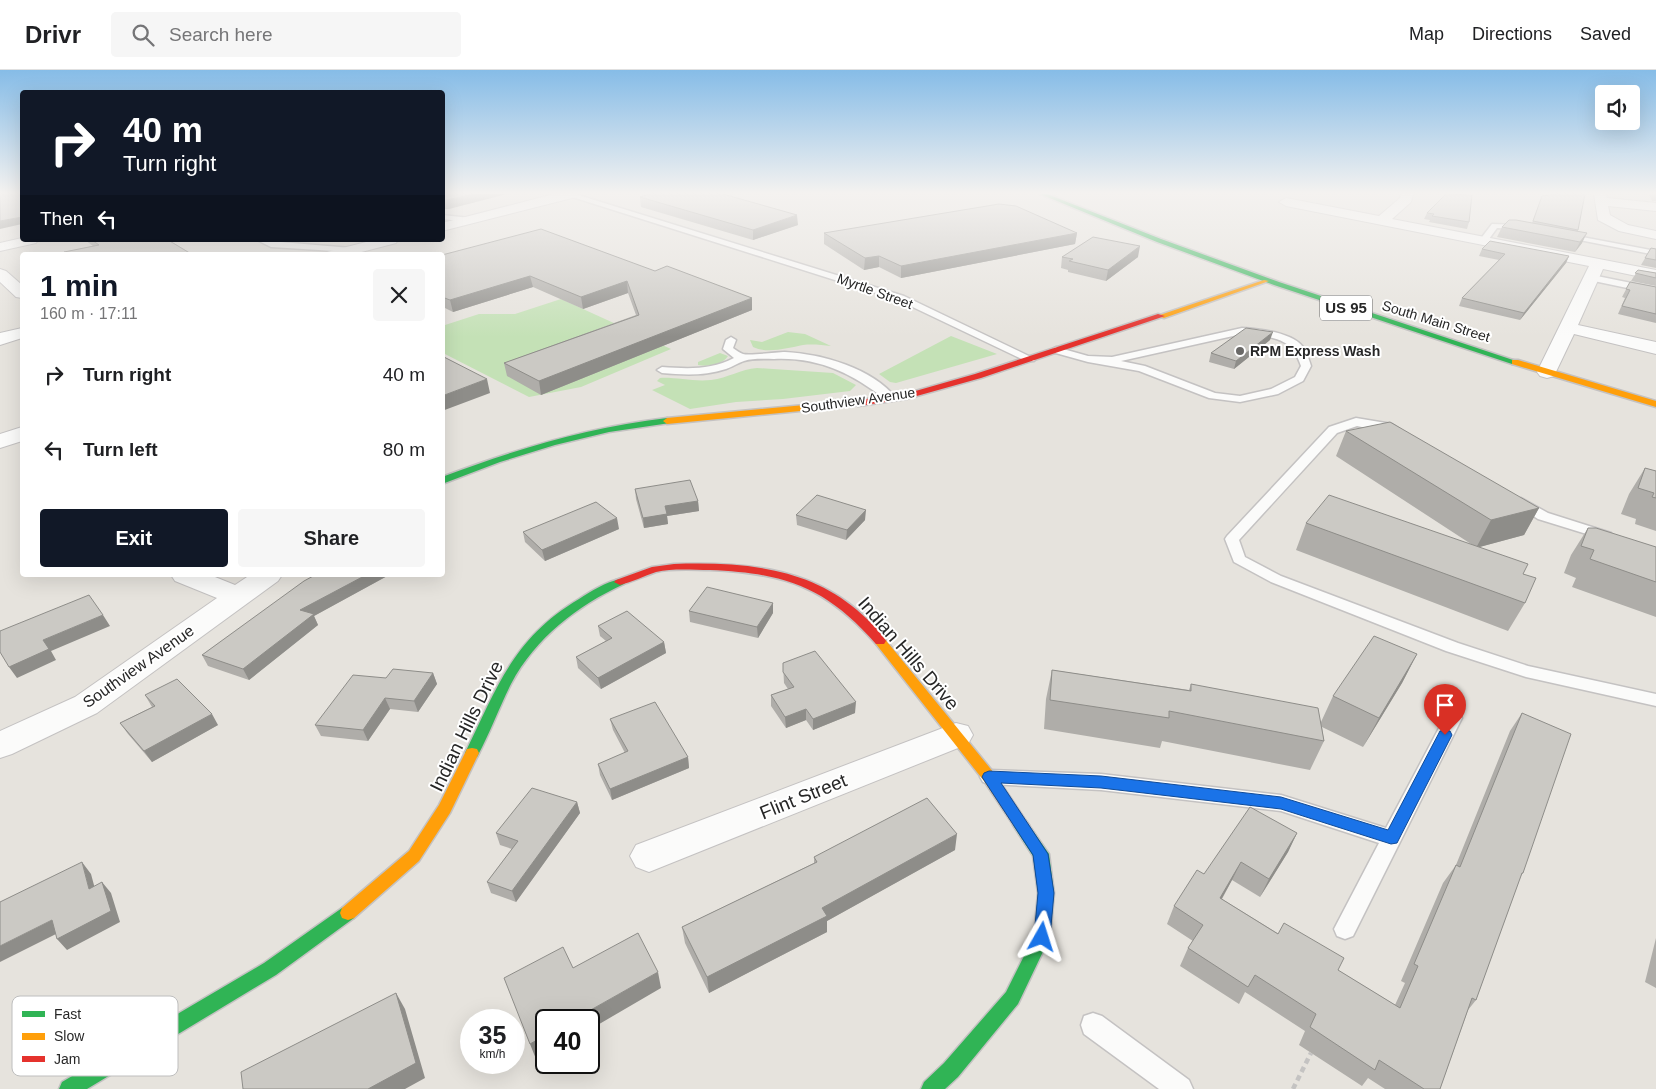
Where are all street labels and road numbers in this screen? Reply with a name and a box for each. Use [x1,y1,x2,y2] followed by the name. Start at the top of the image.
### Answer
[835,270,915,312] street label: Myrtle Street
[1320,296,1372,320] road number: US 95
[1380,297,1492,345] street label: South Main Street
[800,384,916,416] street label: Southview Avenue
[854,593,963,714] street label: Indian Hills Drive
[80,622,197,711] street label: Southview Avenue
[426,658,507,795] street label: Indian Hills Drive
[757,769,850,823] street label: Flint Street

